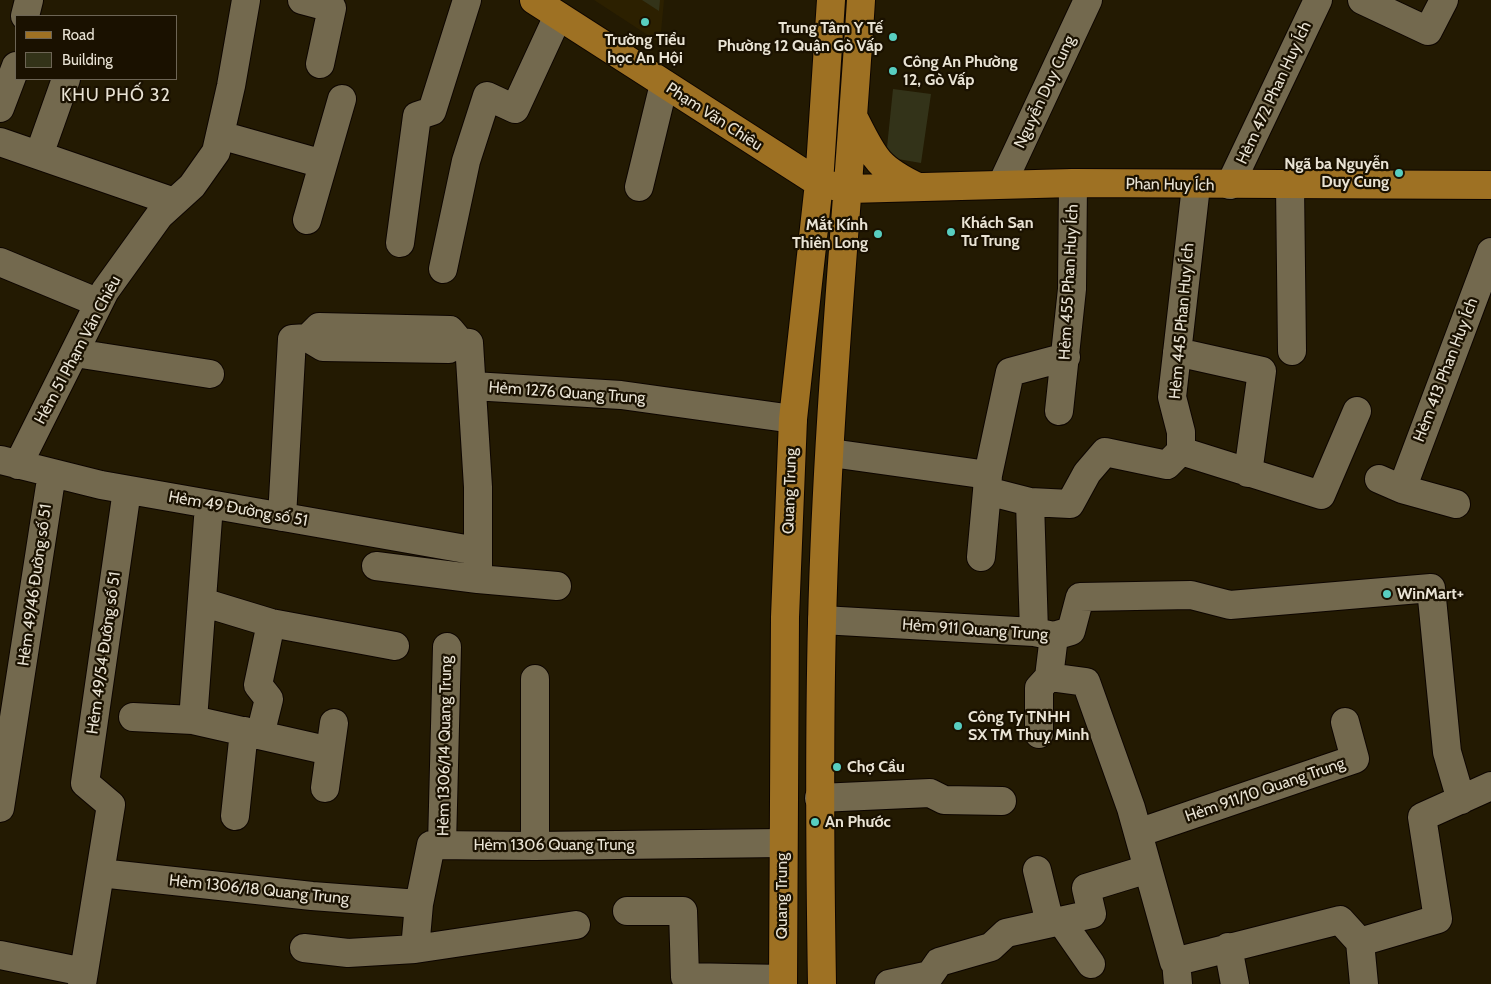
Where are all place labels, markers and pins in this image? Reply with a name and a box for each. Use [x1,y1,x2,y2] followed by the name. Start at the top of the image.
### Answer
[639,16,651,28] marker: Trường Tiểu học An Hội
[717,18,883,56] place label: Trung Tâm Y Tế Phường 12 Quận Gò Vấp
[605,30,685,68] place label: Trường Tiểu học An Hội
[887,31,899,43] marker: Trung Tâm Y Tế Phường 12 Quận Gò Vấp
[903,52,1018,90] place label: Công An Phường 12, Gò Vấp
[887,65,899,77] marker: Công An Phường 12, Gò Vấp
[1284,154,1389,192] place label: Ngã ba Nguyễn Duy Cung
[1393,167,1405,179] marker: Ngã ba Nguyễn Duy Cung
[961,213,1034,251] place label: Khách Sạn Tư Trung
[792,215,868,253] place label: Mắt Kính Thiên Long
[945,226,957,238] marker: Khách Sạn Tư Trung
[872,228,884,240] marker: Mắt Kính Thiên Long
[1397,584,1464,604] place label: WinMart+
[1381,588,1393,600] marker: WinMart+
[968,707,1089,745] place label: Công Ty TNHH SX TM Thuỵ Minh
[952,720,964,732] marker: Công Ty TNHH SX TM Thuỵ Minh
[847,757,905,777] place label: Chợ Cầu
[831,761,843,773] marker: Chợ Cầu
[825,812,891,832] place label: An Phước
[809,816,821,828] marker: An Phước

